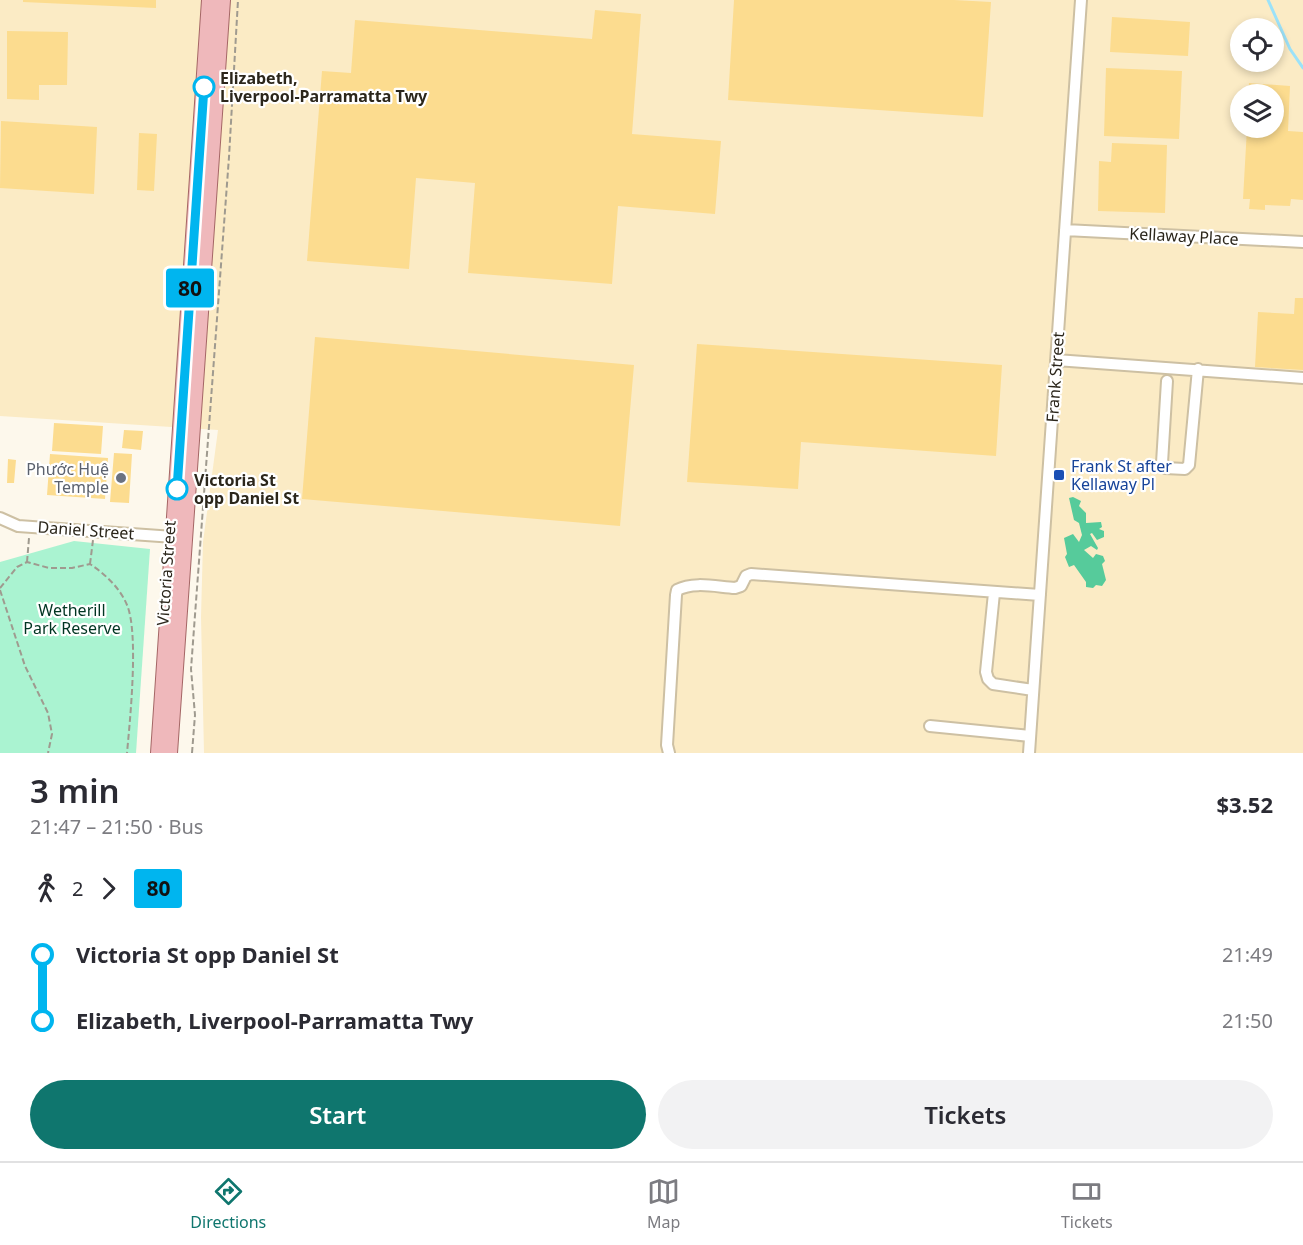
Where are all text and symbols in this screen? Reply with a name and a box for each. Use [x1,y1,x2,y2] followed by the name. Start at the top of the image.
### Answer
[1230,18,1284,138] map controls
[1230,18,1284,72] button: locate
[220,67,428,107] place label: Elizabeth, Liverpool-Parramatta Twy
[193,76,215,98] marker: Elizabeth, Liverpool-Parramatta Twy
[1230,84,1284,138] button: layers
[1129,222,1239,250] street label: Kellaway Place
[163,268,217,308] line badge: 80
[178,274,202,302] text: 80
[1041,331,1069,423] street label: Frank Street
[1071,455,1172,495] place label: Frank St after Kellaway Pl
[26,458,109,498] place label: Phước Huệ Temple
[1052,468,1066,482] marker: Frank St after Kellaway Pl
[194,469,299,509] place label: Victoria St opp Daniel St
[114,471,128,485] marker: Phước Huệ Temple
[166,478,188,500] marker: Victoria St opp Daniel St
[37,516,135,544] street label: Daniel Street
[151,519,181,626] street label: Victoria Street
[23,599,121,639] park label: Wetherill Park Reserve
[30,768,120,813] text: 3 min
[1216,789,1273,819] text: $3.52
[30,813,203,840] text: 21:47 – 21:50 · Bus
[30,872,63,905] icon: walk
[92,872,125,905] icon: forward
[146,874,170,902] text: 80
[72,875,83,902] text: 2
[76,939,339,969] text: Victoria St opp Daniel St
[1222,941,1273,968] text: 21:49
[76,1005,473,1035] text: Elizabeth, Liverpool-Parramatta Twy
[1222,1007,1273,1034] text: 21:50
[30,1080,646,1149] button: Start
[658,1080,1273,1149] button: Tickets
[190,1175,266,1233] tab: Directions
[647,1175,680,1233] tab: Map
[1061,1175,1113,1233] tab: Tickets

